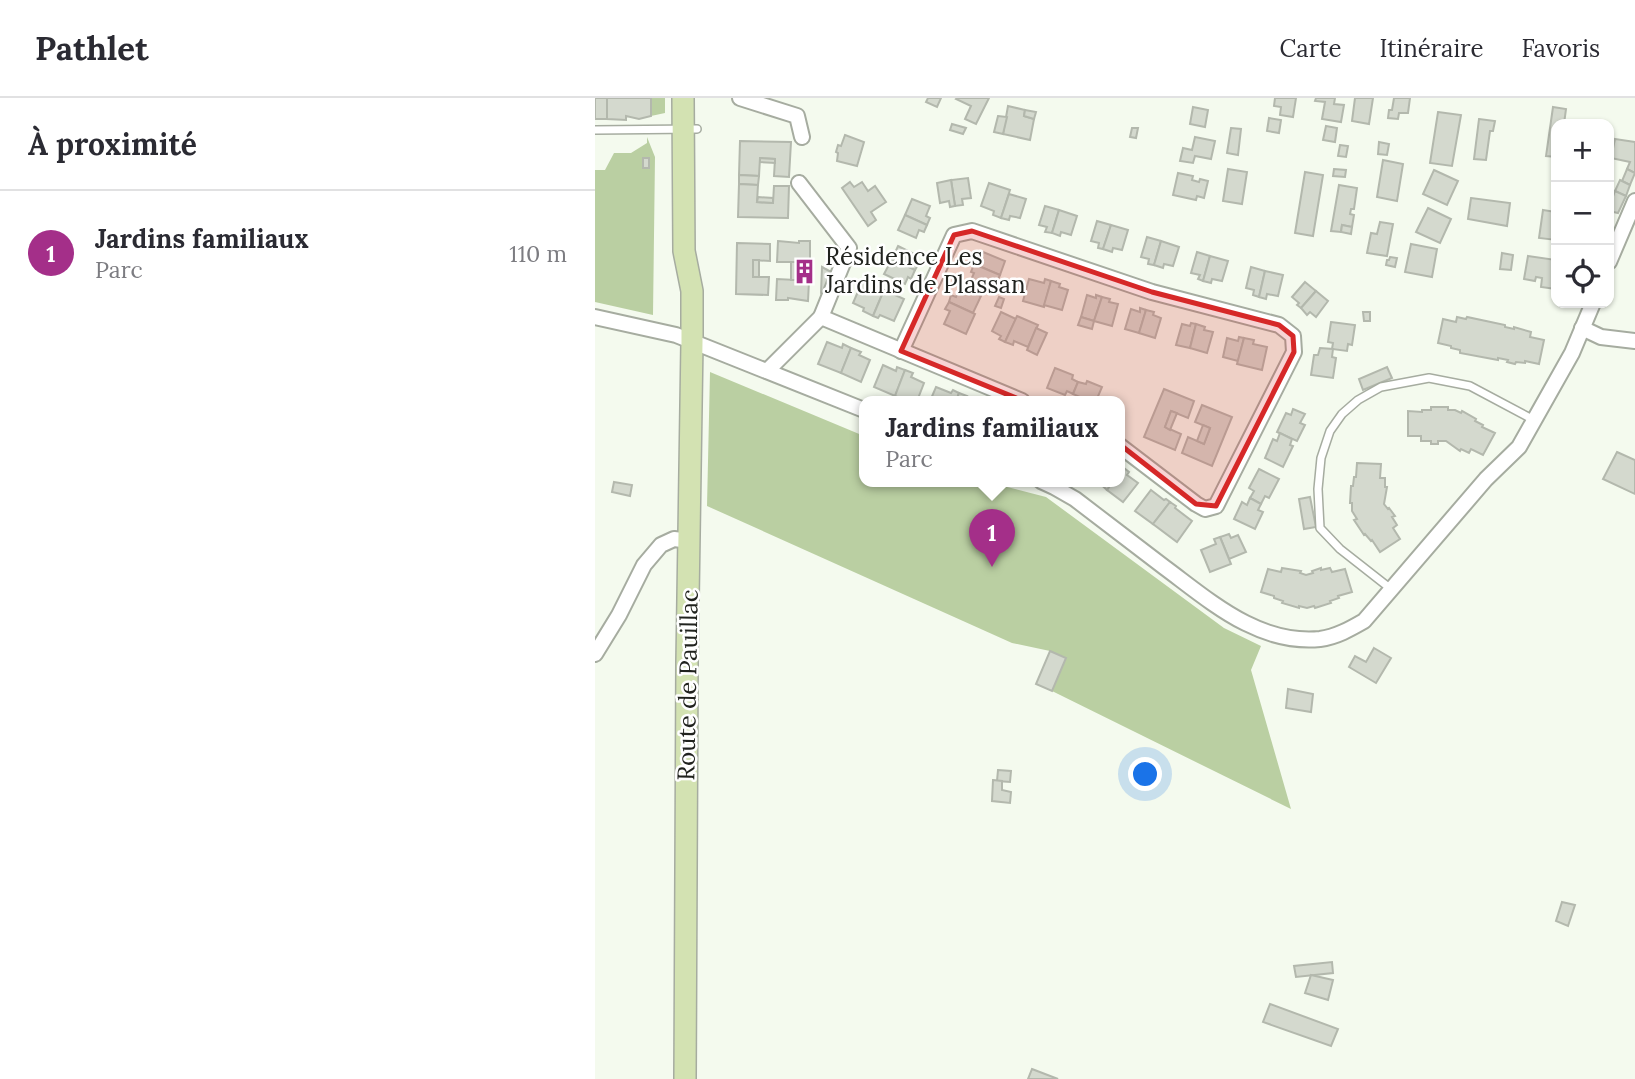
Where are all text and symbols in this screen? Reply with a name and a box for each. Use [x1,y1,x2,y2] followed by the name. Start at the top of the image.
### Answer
[35,27,149,69] text: Pathlet
[1280,33,1342,64] text: Carte
[1380,33,1483,64] text: Itinéraire
[1521,33,1600,64] text: Favoris
[1551,119,1614,308] map controls
[1551,119,1614,182] button: +
[28,125,197,163] text: À proximité
[1551,182,1614,245] button: −
[95,222,309,255] text: Jardins familiaux
[46,239,56,268] text: 1
[509,239,567,268] text: 110 m
[824,241,1025,300] place label: Résidence Les Jardins de Plassan
[1551,245,1614,308] button: locate
[95,255,143,284] text: Parc
[791,257,819,285] building icon: Résidence Les Jardins de Plassan
[859,396,1125,487] popup
[885,411,1099,444] text: Jardins familiaux
[885,444,933,473] text: Parc
[969,509,1015,567] pin: 1
[670,589,705,781] street label: Route de Pauillac
[1128,757,1162,791] your location

